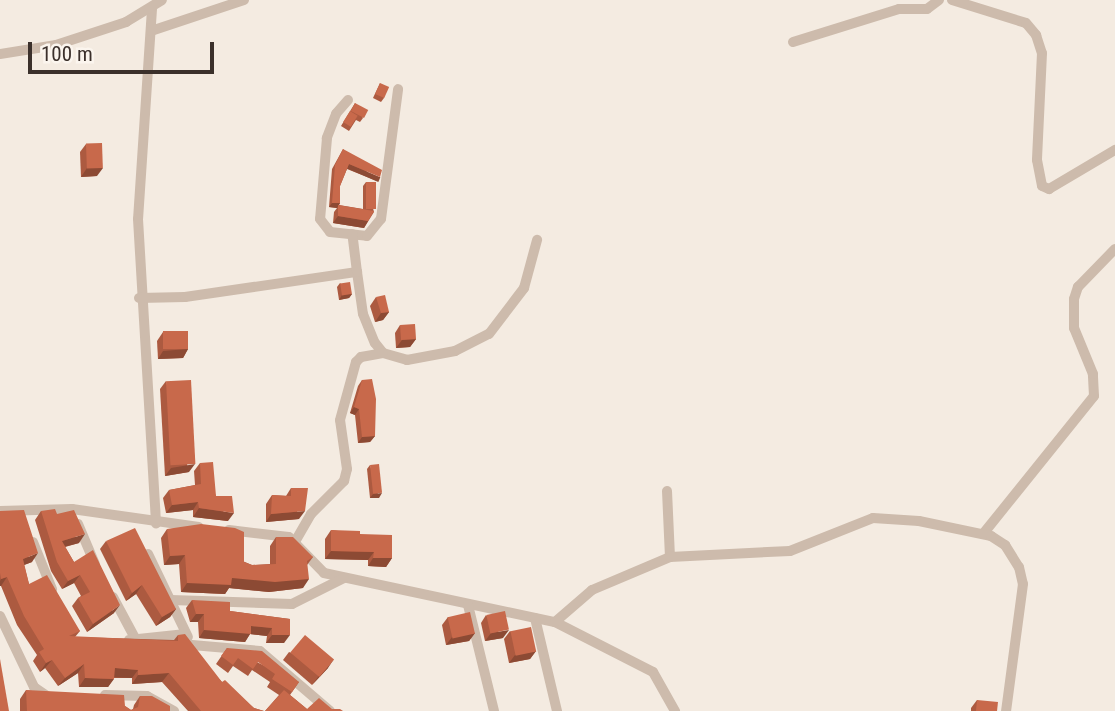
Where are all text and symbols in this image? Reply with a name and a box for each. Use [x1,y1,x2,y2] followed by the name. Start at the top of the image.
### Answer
[32,28,217,72] scale bar
[41,42,93,66] text: 100 m

